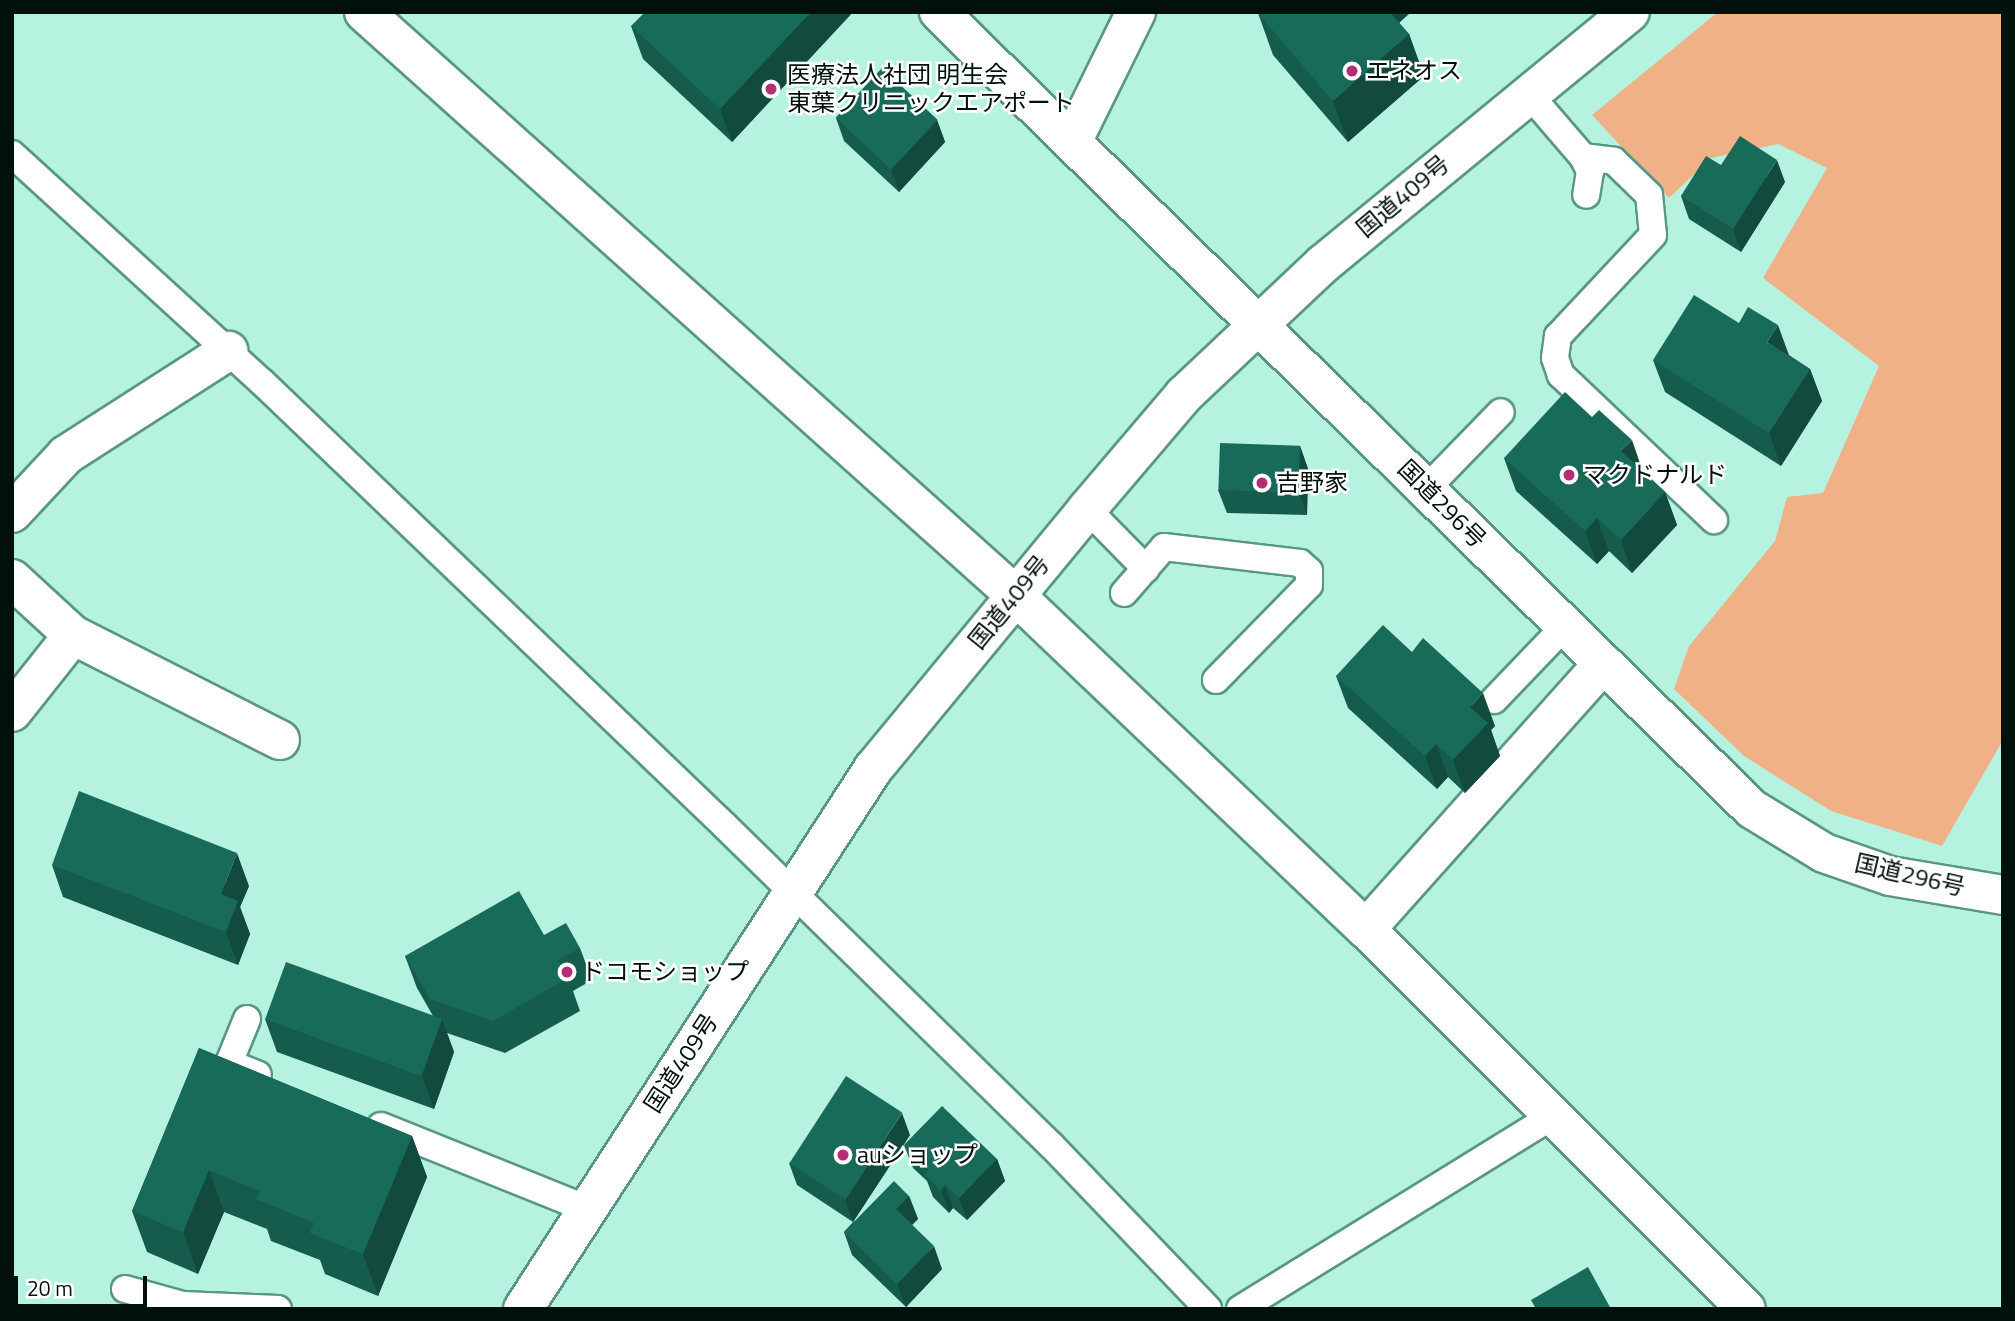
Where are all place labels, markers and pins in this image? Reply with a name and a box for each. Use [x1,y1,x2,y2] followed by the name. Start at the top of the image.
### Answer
[1366,57,1462,85] place label: エネオス
[787,61,1075,117] place label: 医療法人社団 明生会 東葉クリニックエアポート
[1344,63,1360,79] marker: エネオス
[761,79,781,99] marker: 医療法人社団 明生会 東葉クリニックエアポート
[1583,461,1727,489] place label: マクドナルド
[1561,467,1577,483] marker: マクドナルド
[1276,469,1348,497] place label: 吉野家
[1254,475,1270,491] marker: 吉野家
[581,958,749,986] place label: ドコモショップ
[559,964,575,980] marker: ドコモショップ
[857,1141,978,1169] place label: auショップ
[835,1147,851,1163] marker: auショップ

